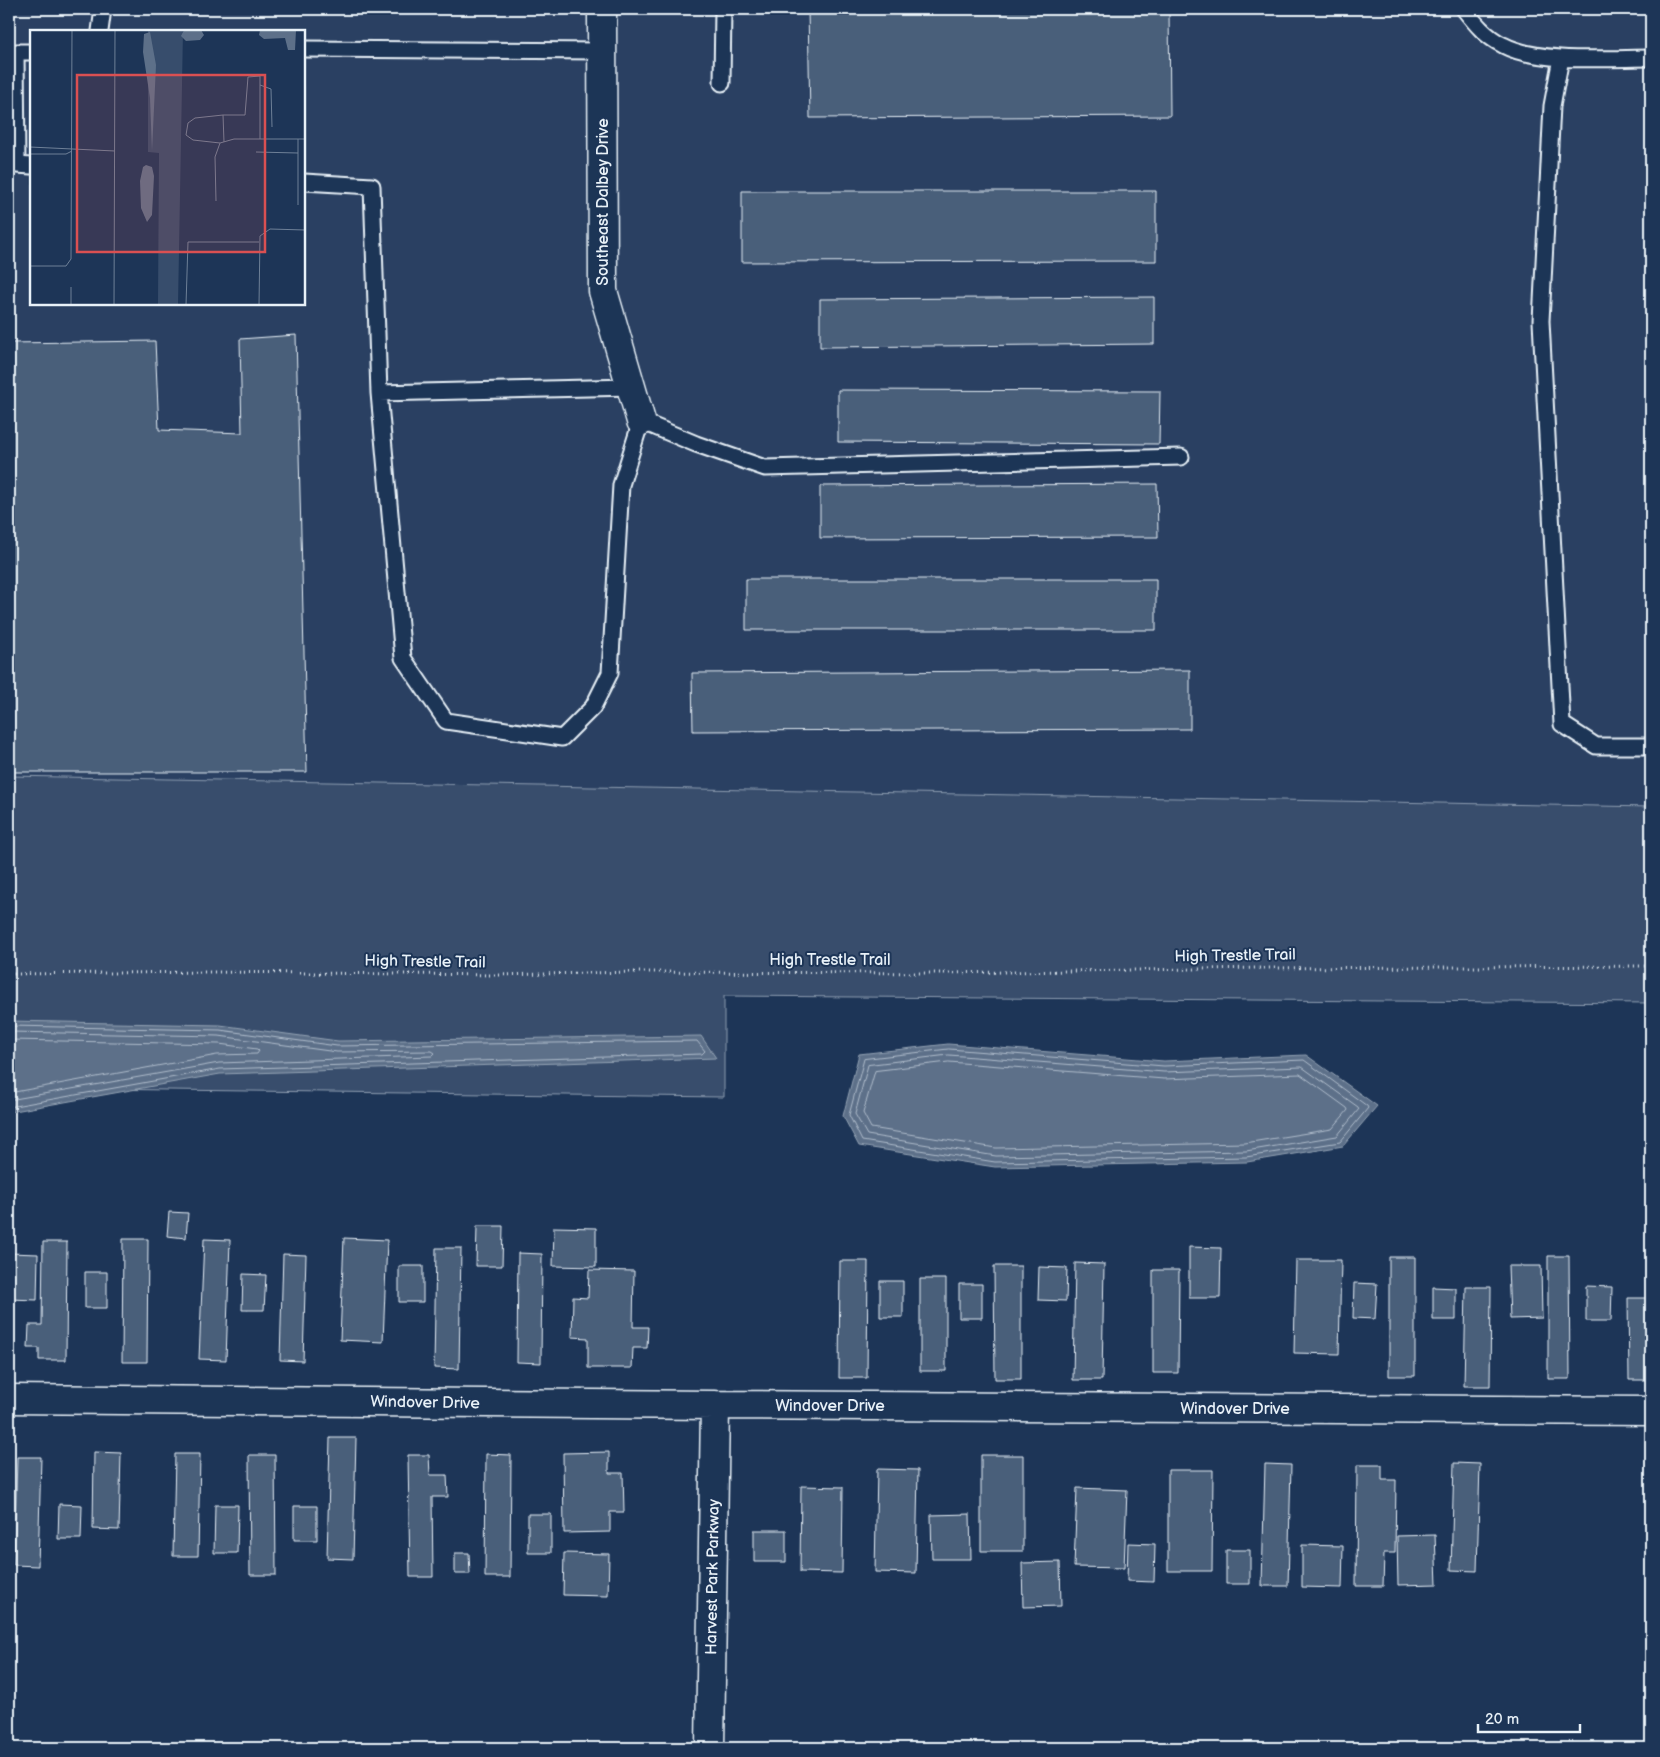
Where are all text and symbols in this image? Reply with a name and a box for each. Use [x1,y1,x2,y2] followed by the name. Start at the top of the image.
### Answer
[30,30,305,305] inset map
[594,118,613,286] street label: Southeast Dalbey Drive
[1174,945,1296,967] street label: High Trestle Trail
[364,951,486,973] street label: High Trestle Trail
[769,951,891,970] street label: High Trestle Trail
[370,1393,480,1413] street label: Windover Drive
[775,1397,885,1416] street label: Windover Drive
[1180,1400,1290,1419] street label: Windover Drive
[702,1498,724,1655] street label: Harvest Park Parkway
[1478,1702,1580,1734] scale bar
[1485,1710,1519,1729] text: 20 m

